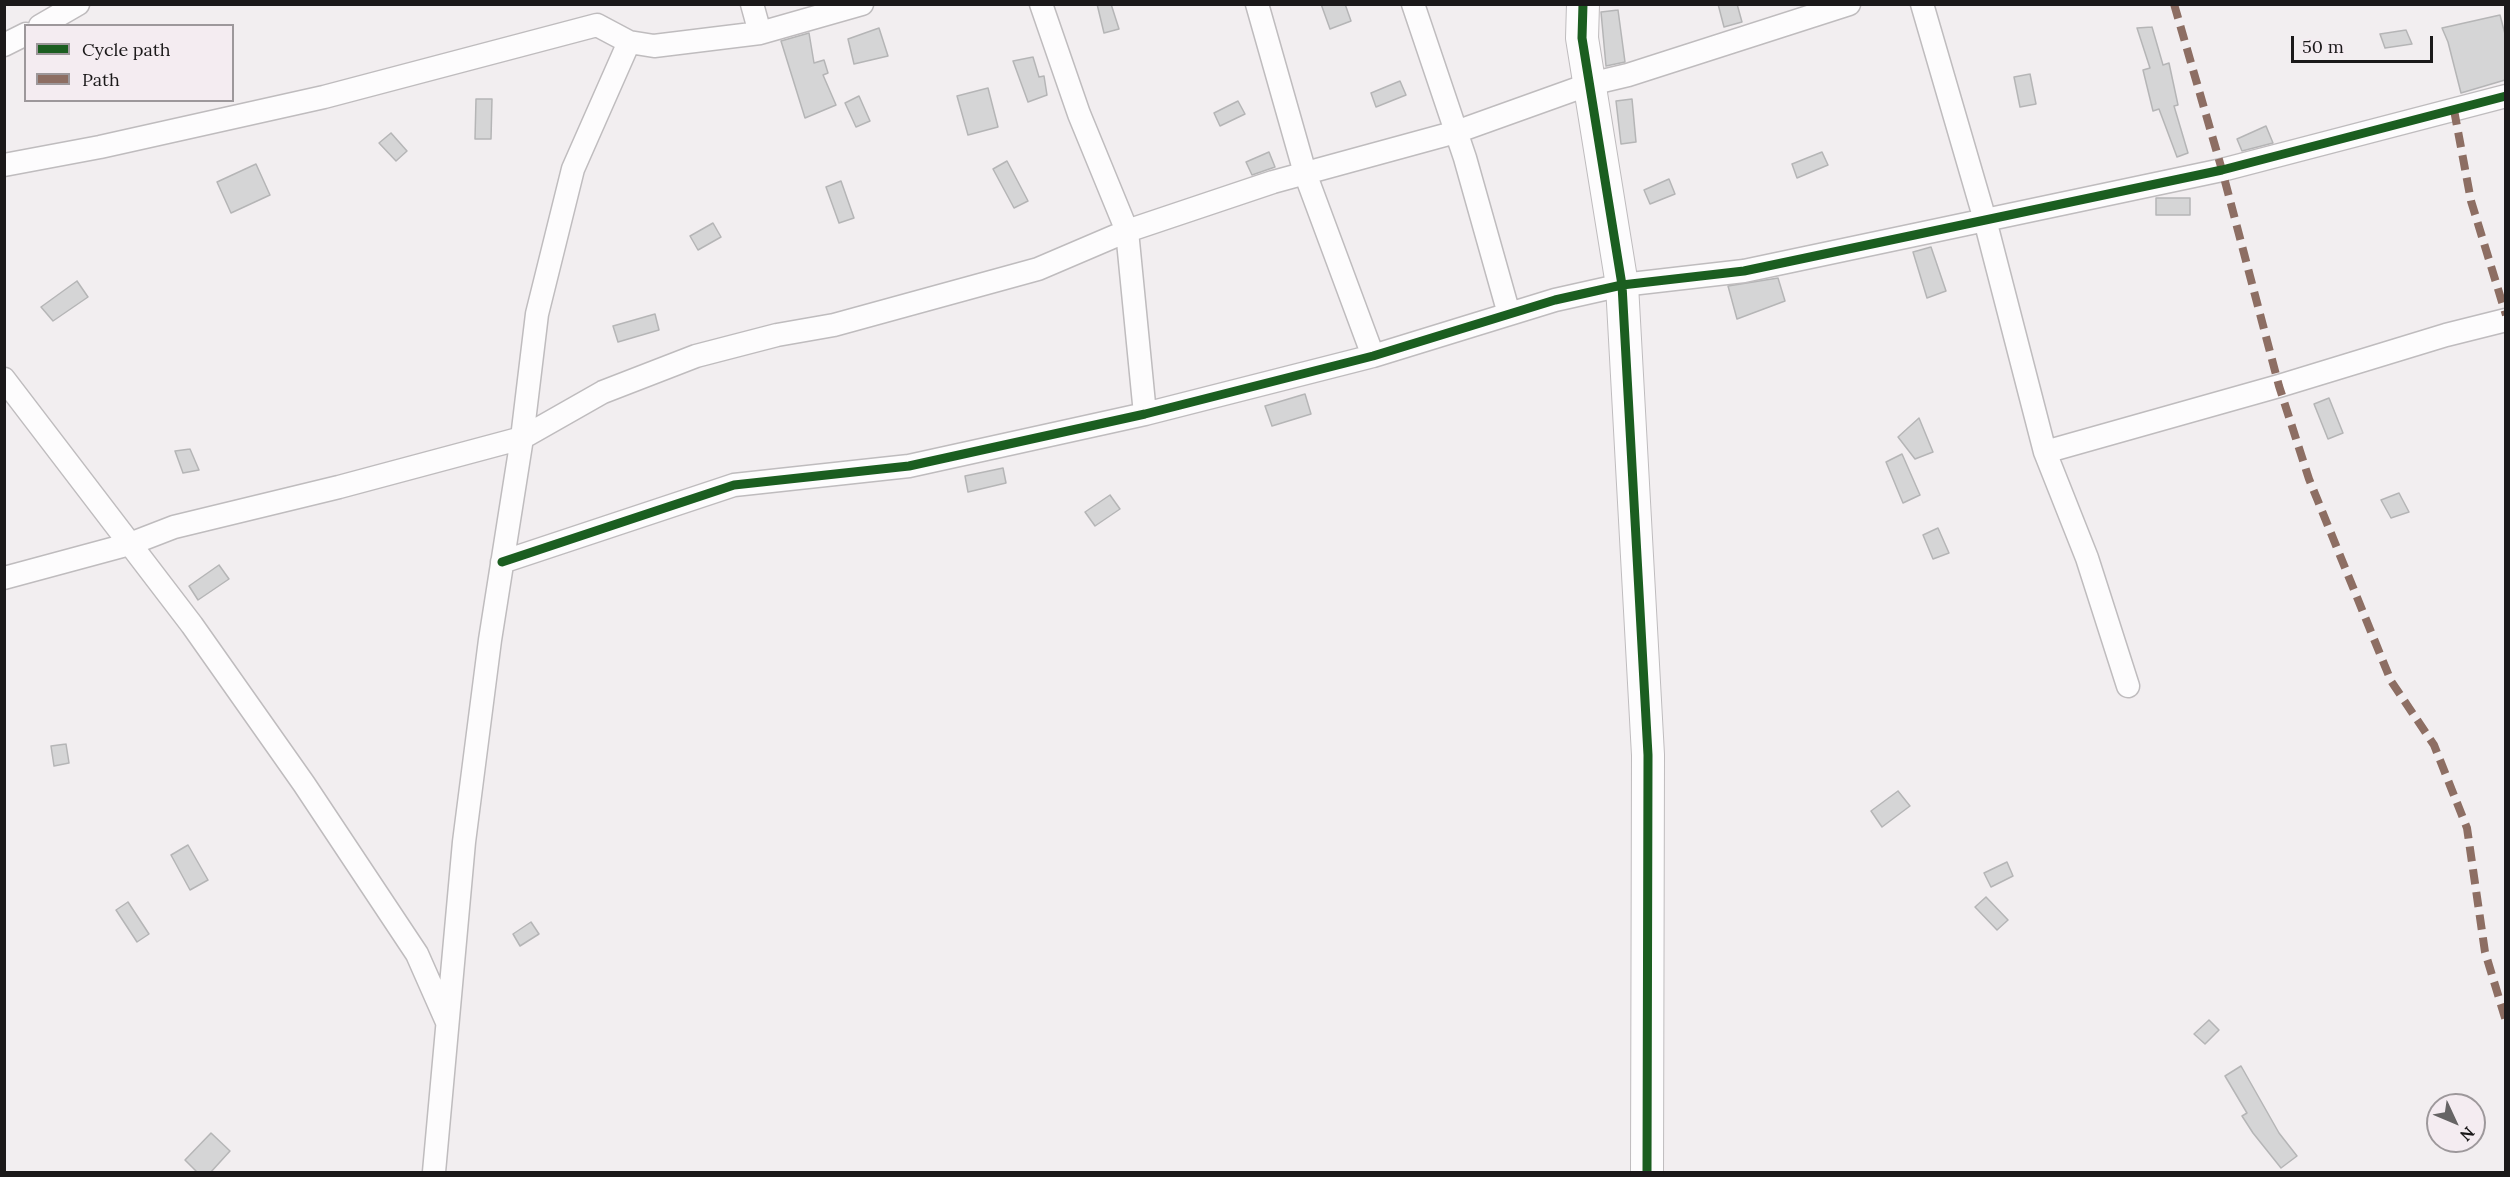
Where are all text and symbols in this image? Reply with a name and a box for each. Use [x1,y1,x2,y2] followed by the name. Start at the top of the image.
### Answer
[24,24,234,102] legend
[2294,24,2436,62] scale bar
[2302,35,2344,58] text: 50 m
[82,38,171,61] text: Cycle path
[82,68,120,91] text: Path
[2426,1093,2486,1153] north arrow
[2456,1123,2479,1146] text: N

